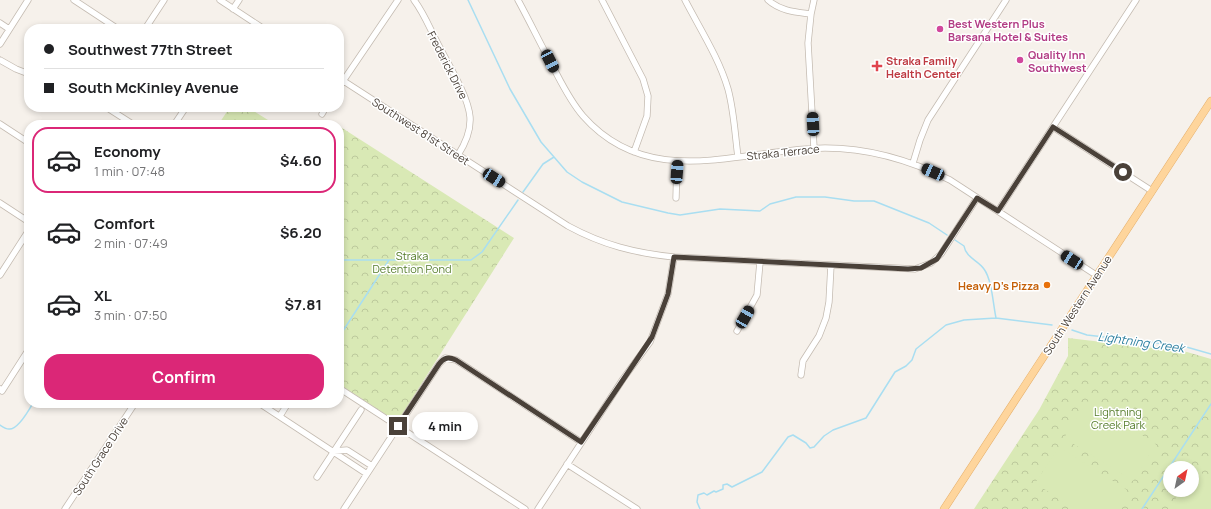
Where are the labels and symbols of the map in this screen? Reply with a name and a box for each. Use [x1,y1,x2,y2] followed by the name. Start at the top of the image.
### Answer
[948,16,1068,44] place label: Best Western Plus Barsana Hotel & Suites
[935,24,945,34] marker: Best Western Plus Barsana Hotel & Suites
[424,28,472,102] street label: Frederick Drive
[1028,47,1087,75] place label: Quality Inn Southwest
[539,48,561,74] car
[886,53,961,81] place label: Straka Family Health Center
[1015,55,1025,65] marker: Quality Inn Southwest
[871,60,883,72] marker: Straka Family Health Center
[369,94,473,168] street label: Southwest 81st Street
[806,112,820,136] car
[746,141,821,163] street label: Straka Terrace
[670,160,684,184] car
[920,162,946,182] car
[1114,163,1132,181] route start
[481,166,507,190] car
[372,248,452,276] park label: Straka Detention Pond
[1059,248,1085,272] car
[1039,252,1115,358] street label: South Western Avenue
[958,278,1039,293] place label: Heavy D's Pizza
[1042,280,1052,290] marker: Heavy D's Pizza
[734,304,756,330] car
[1097,328,1187,357] water label: Lightning Creek
[1091,404,1146,432] park label: Lightning Creek Park
[412,412,478,440] callout: 4 min
[69,413,131,498] street label: South Grace Drive
[389,417,407,435] route end
[1163,461,1199,497] north arrow

